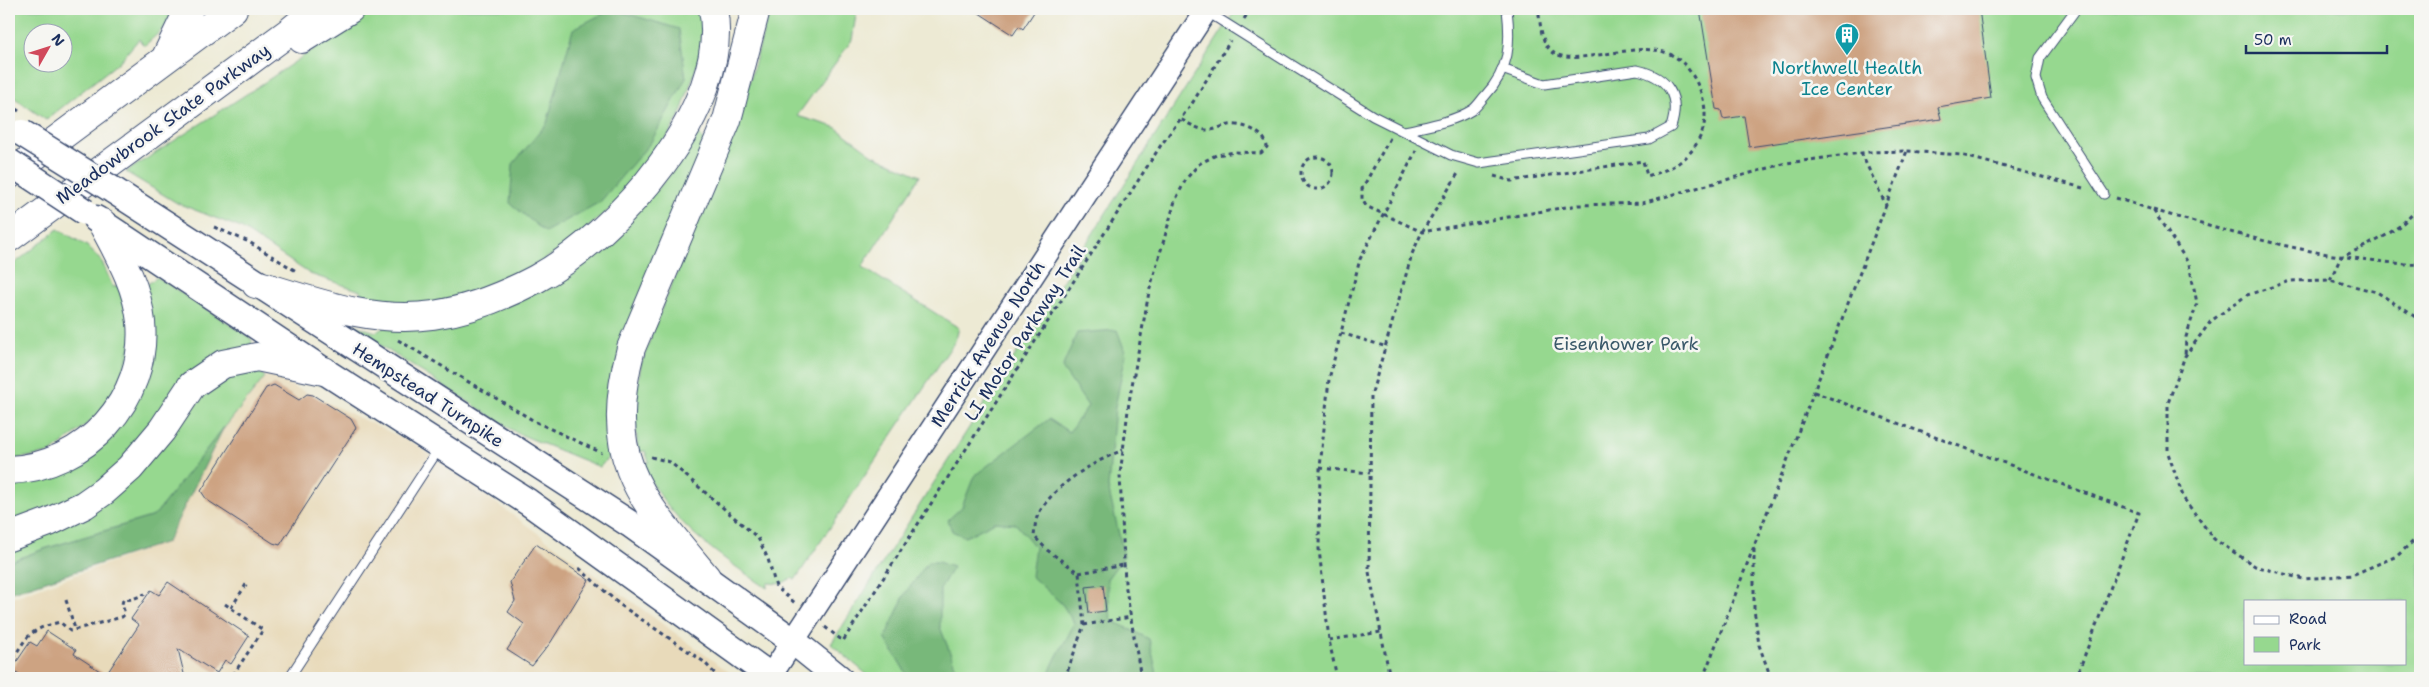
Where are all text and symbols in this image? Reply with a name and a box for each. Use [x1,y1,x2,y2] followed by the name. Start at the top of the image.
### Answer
[22,22,72,72] north arrow
[1834,22,1860,56] building icon: Northwell Health Ice Center
[2246,22,2388,54] scale bar
[48,30,69,50] text: N
[2254,30,2292,50] text: 50 m
[51,38,275,210] street label: Meadowbrook State Parkway
[1771,56,1923,101] place label: Northwell Health Ice Center
[959,240,1091,426] street label: LI Motor Parkway Trail
[925,256,1051,432] street label: Merrick Avenue North
[1553,332,1699,356] park label: Eisenhower Park
[348,337,508,453] street label: Hempstead Turnpike
[2244,600,2406,664] legend
[2289,609,2327,629] text: Road
[2289,635,2321,655] text: Park

